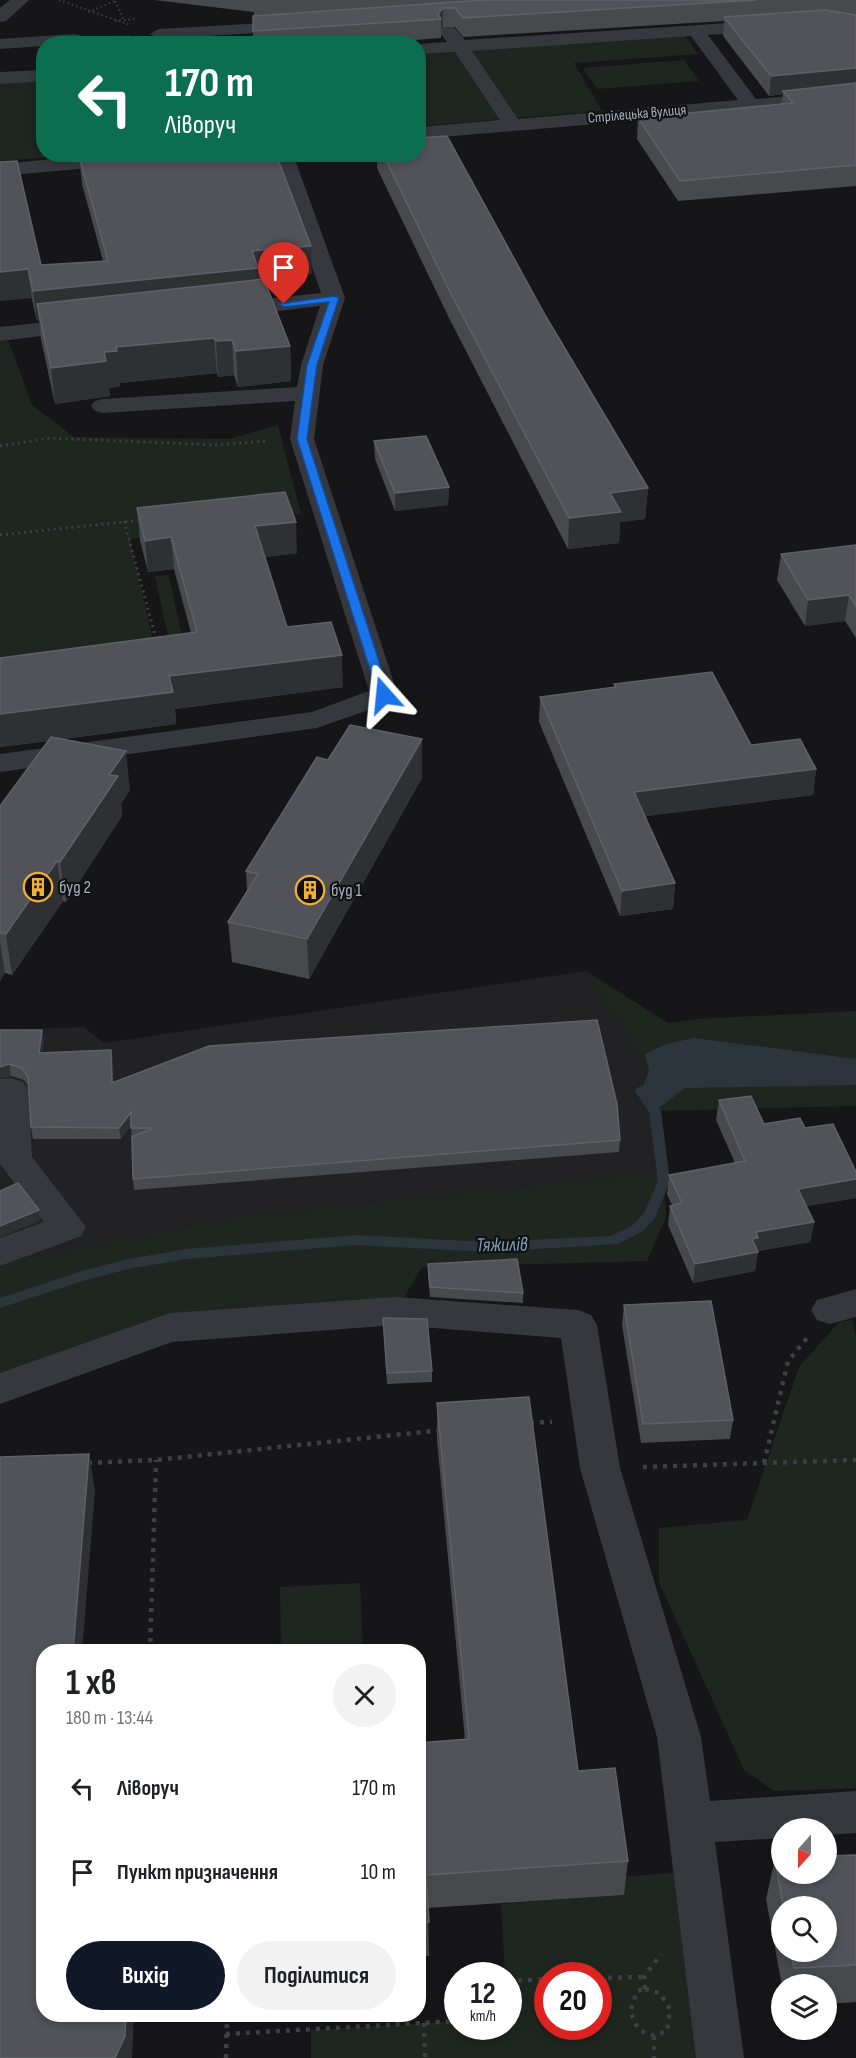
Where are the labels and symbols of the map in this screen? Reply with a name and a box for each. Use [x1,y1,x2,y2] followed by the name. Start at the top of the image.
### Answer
[587,100,687,128] street label: Стрілецька вулиця
[258,242,309,304] pin
[352,663,416,727] position arrow
[22,871,54,903] building icon: буд 2
[294,874,326,906] building icon: буд 1
[59,877,91,898] place label: буд 2
[331,880,362,901] place label: буд 1
[476,1233,528,1257] water label: Тяжилів
[771,1818,837,1884] north arrow
[534,1962,612,2040] speed limit sign: 20

